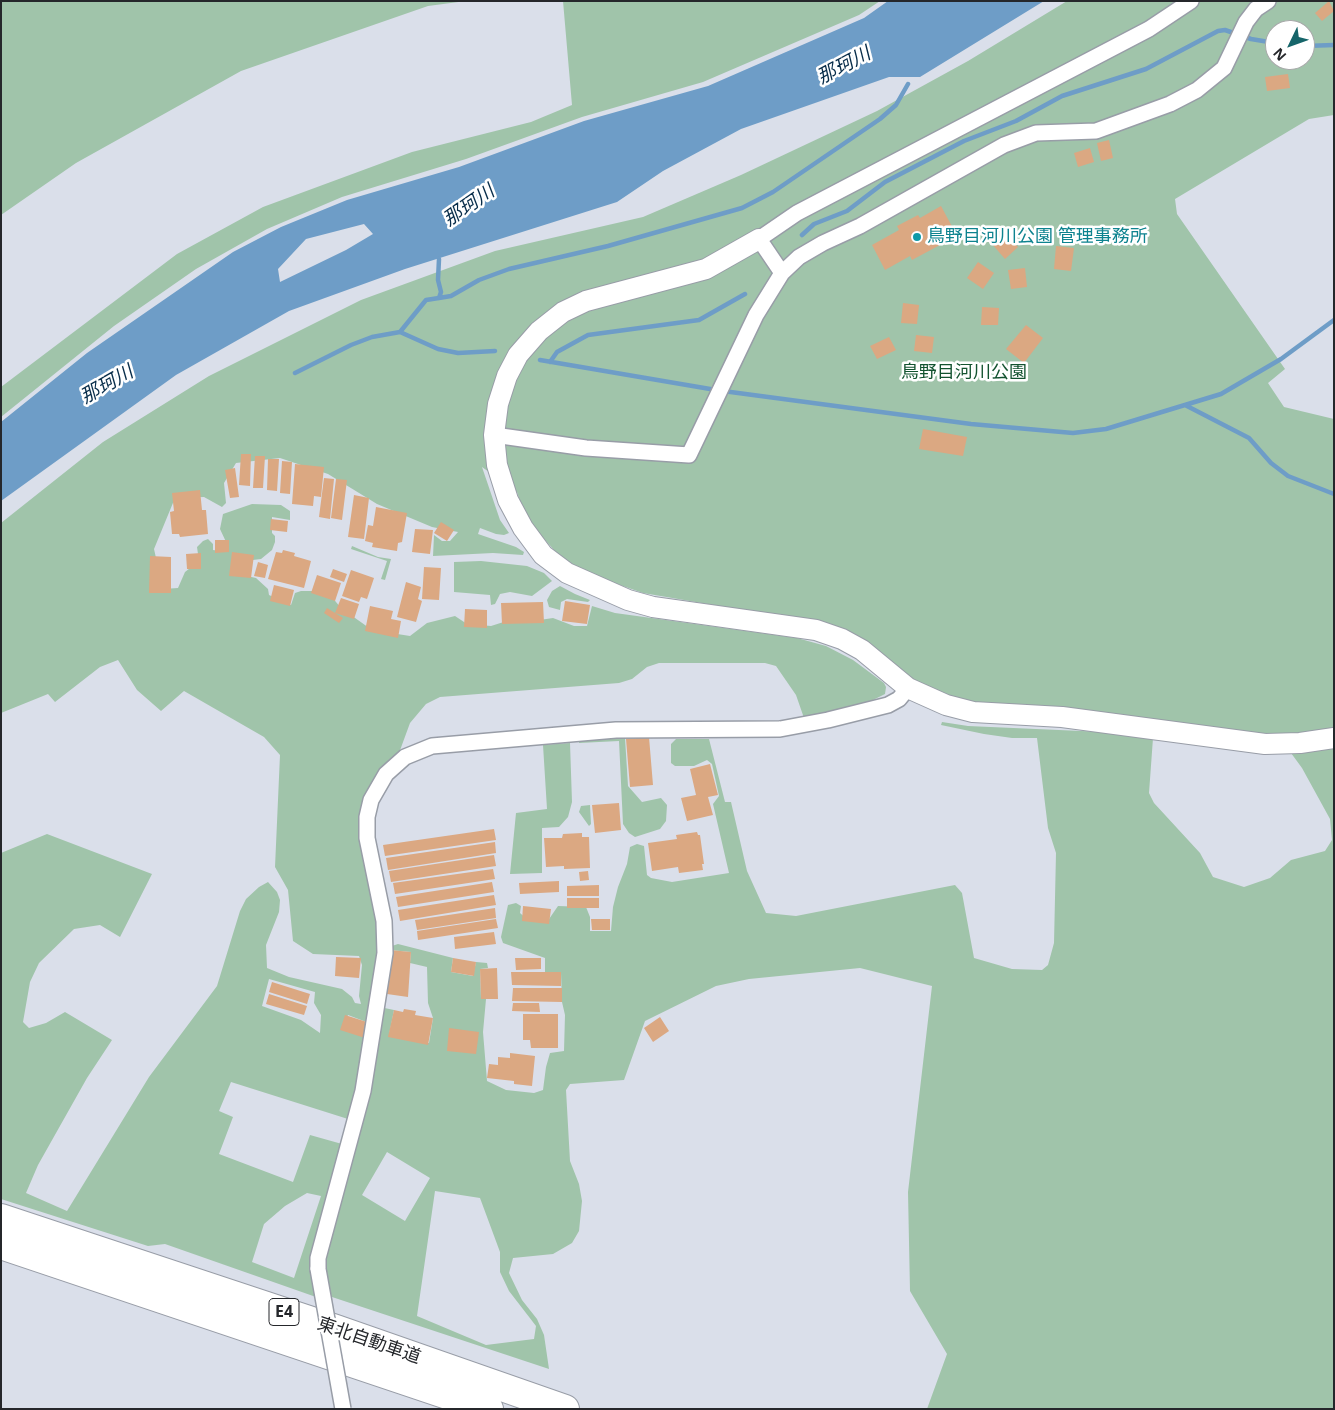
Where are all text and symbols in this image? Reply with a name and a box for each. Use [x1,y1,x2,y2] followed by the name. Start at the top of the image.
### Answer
[1265,20,1315,70] north arrow
[813,43,875,89] water label: 那珂川
[1268,44,1290,65] text: N
[439,180,499,232] water label: 那珂川
[927,226,1148,248] place label: 鳥野目河川公園 管理事務所
[911,231,923,243] marker: 鳥野目河川公園 管理事務所
[77,361,137,409] water label: 那珂川
[901,362,1027,384] park label: 鳥野目河川公園
[269,1298,299,1325] road number: E4
[314,1313,424,1369] street label: 東北自動車道

